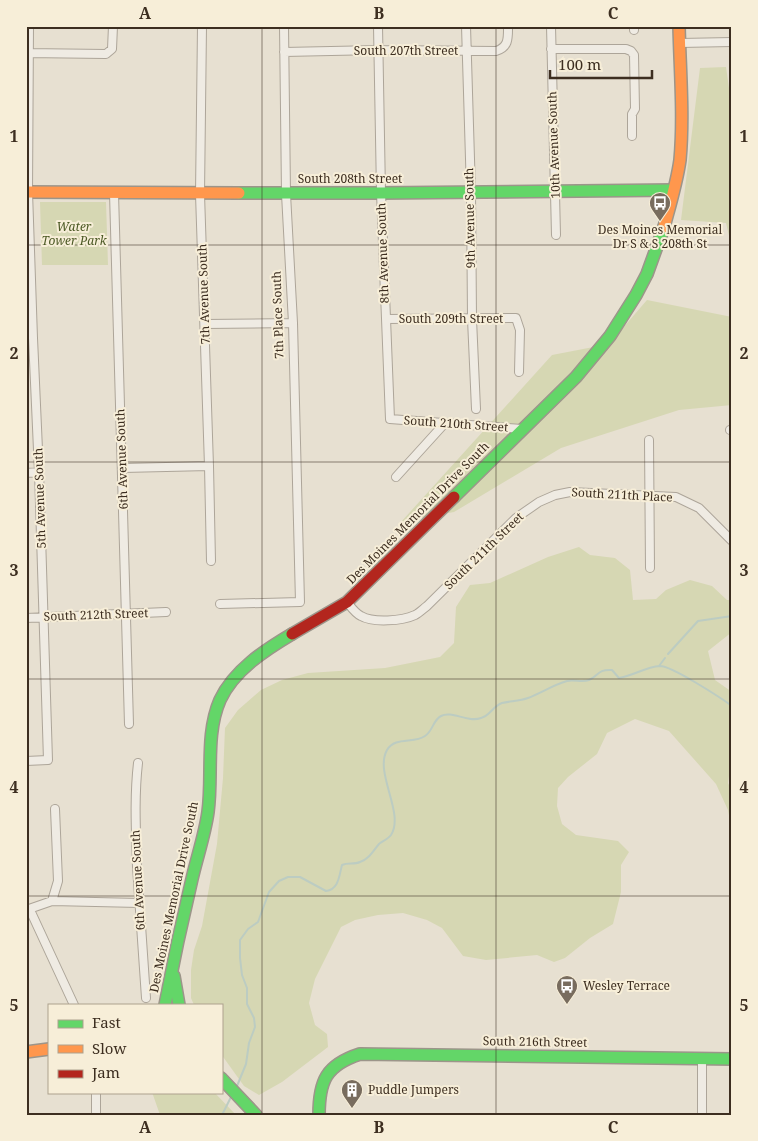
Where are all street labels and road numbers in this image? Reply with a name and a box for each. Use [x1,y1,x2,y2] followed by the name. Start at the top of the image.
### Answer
[354,42,458,59] street label: South 207th Street
[543,91,564,199] street label: 10th Avenue South
[460,167,479,268] street label: 9th Avenue South
[298,170,402,187] street label: South 208th Street
[372,202,393,304] street label: 8th Avenue South
[193,243,214,345] street label: 7th Avenue South
[267,270,288,359] street label: 7th Place South
[399,310,503,327] street label: South 209th Street
[111,408,132,510] street label: 6th Avenue South
[403,411,509,436] street label: South 210th Street
[343,437,493,588] street label: Des Moines Memorial Drive South
[29,447,50,549] street label: 5th Avenue South
[571,483,673,506] street label: South 211th Place
[440,508,527,593] street label: South 211th Street
[43,604,149,625] street label: South 212th Street
[145,799,202,994] street label: Des Moines Memorial Drive South
[126,829,149,931] street label: 6th Avenue South
[483,1032,587,1051] street label: South 216th Street

